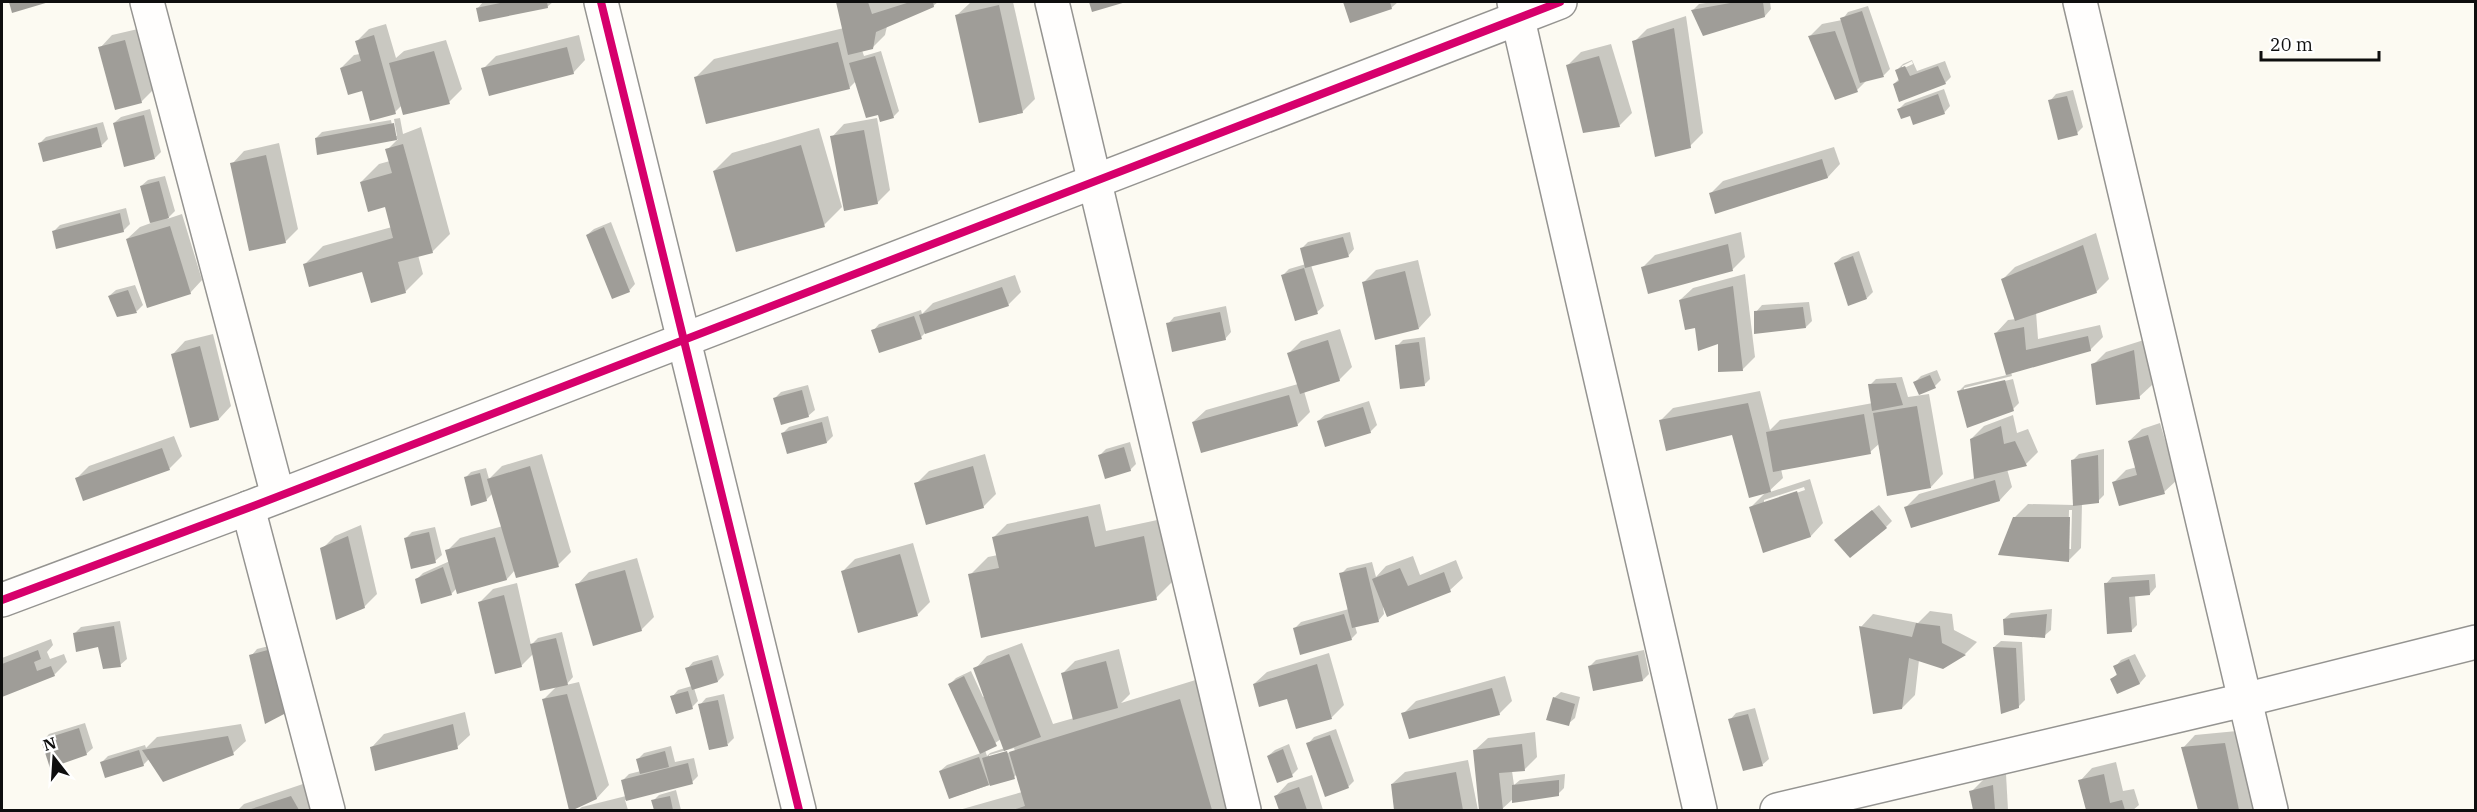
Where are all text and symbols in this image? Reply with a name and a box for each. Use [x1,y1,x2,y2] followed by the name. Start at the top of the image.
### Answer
[2261,24,2380,62] scale bar
[2270,33,2313,56] text: 20 m
[24,728,84,788] north arrow
[41,732,59,755] text: N

